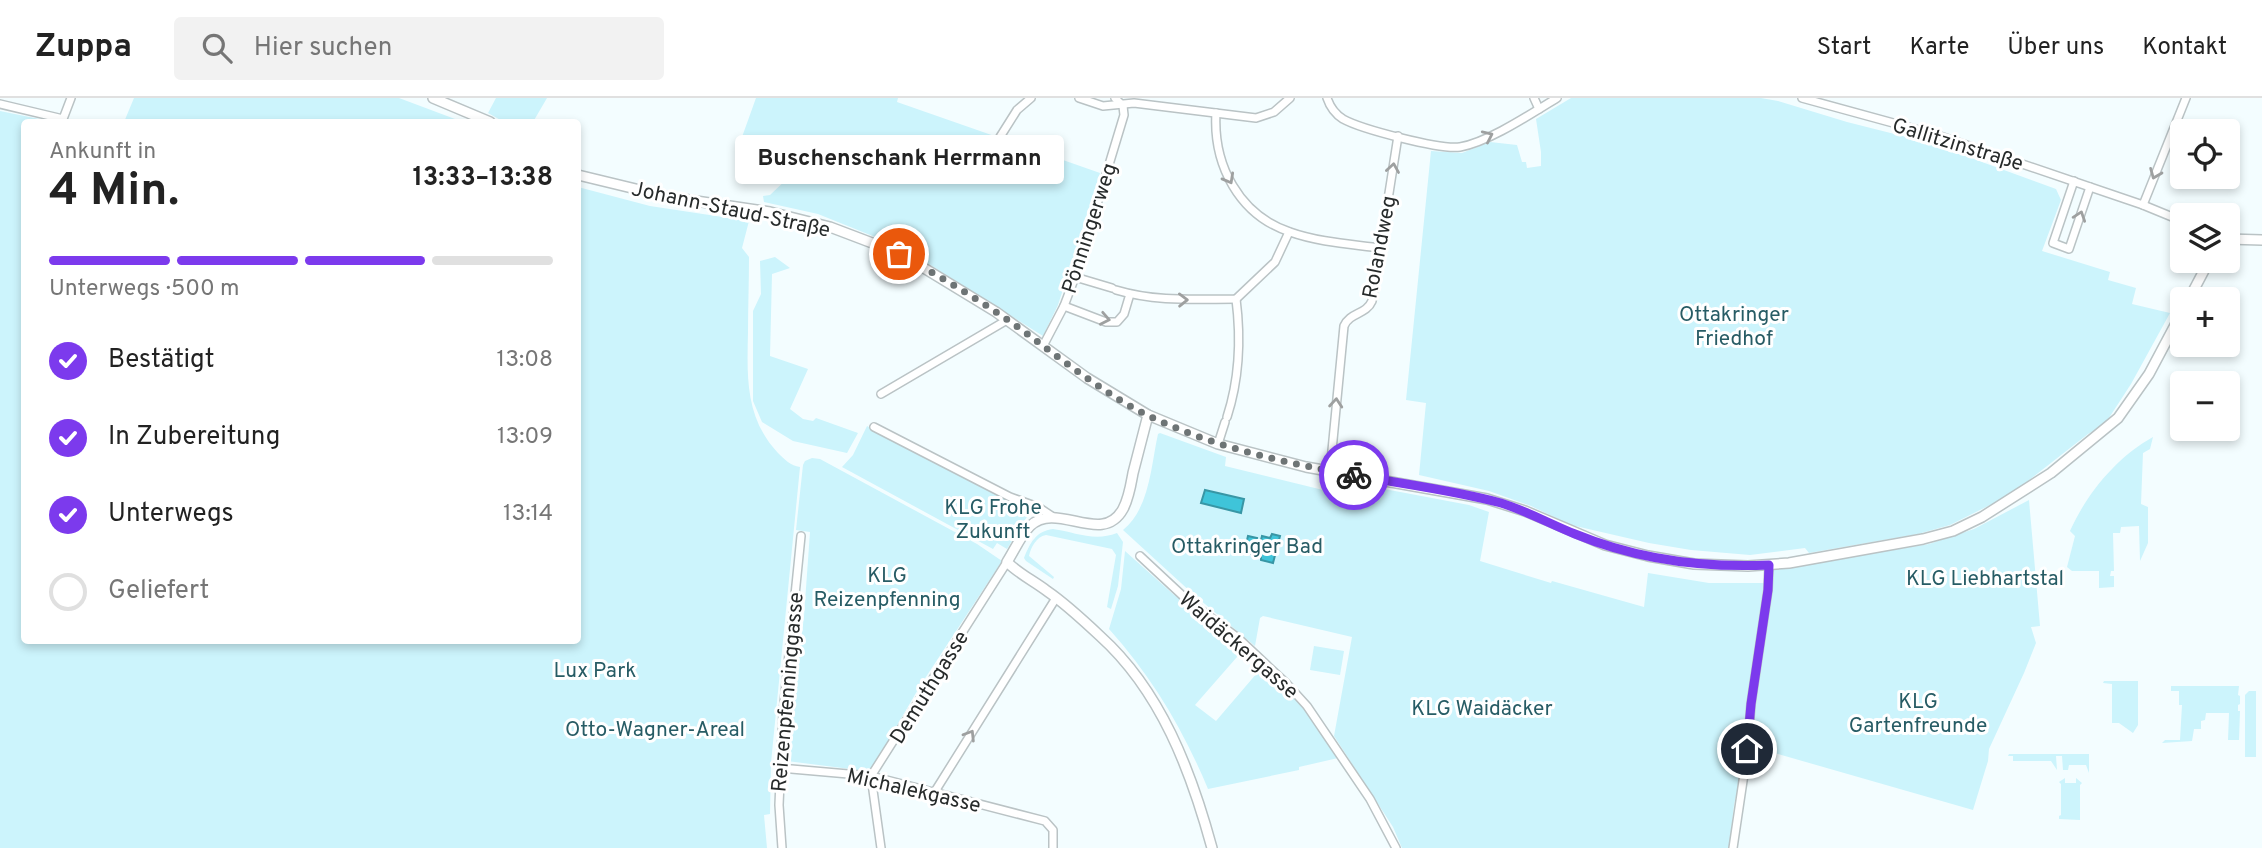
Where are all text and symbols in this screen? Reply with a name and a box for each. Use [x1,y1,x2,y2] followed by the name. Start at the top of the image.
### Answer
[174,17,664,80] search box
[35,27,132,69] text: Zuppa
[198,29,236,67] icon: search
[254,32,393,65] text: Hier suchen
[1817,33,1871,63] text: Start
[1909,33,1969,63] text: Karte
[2007,33,2104,63] text: Über uns
[2142,33,2227,63] text: Kontakt
[1889,113,2026,178] street label: Gallitzinstraße
[2170,119,2240,441] map controls
[2170,119,2240,189] button: locate
[1480,130,1493,144] one-way arrow
[734,135,1064,184] callout: Buschenschank Herrmann
[49,138,156,167] text: Ankunft in
[757,145,1042,174] text: Buschenschank Herrmann
[1057,160,1124,297] street label: Pönningerweg
[412,162,553,195] text: 13:33–13:38
[1385,162,1400,174] one-way arrow
[49,163,179,222] text: 4 Min.
[2150,167,2164,179] one-way arrow
[1221,172,1234,184] one-way arrow
[629,176,832,245] street label: Johann-Staud-Straße
[1357,194,1404,301] street label: Rolandweg
[2170,203,2240,273] button: layers
[2072,210,2086,222] one-way arrow
[869,224,929,284] pin
[880,235,918,273] icon: bag
[49,275,240,304] text: Unterwegs · 500 m
[2170,287,2240,357] button: +
[1178,292,1189,308] one-way arrow
[1679,302,1789,353] park label: Ottakringer Friedhof
[1099,311,1111,326] one-way arrow
[49,342,87,380] icon: check
[108,344,215,377] text: Bestätigt
[497,346,553,375] text: 13:08
[2170,371,2240,441] button: −
[1328,397,1343,408] one-way arrow
[49,419,87,457] icon: check
[108,421,280,454] text: In Zubereitung
[497,423,553,452] text: 13:09
[1319,440,1389,510] courier
[1335,456,1373,494] icon: bike
[944,495,1042,546] park label: KLG Frohe Zukunft
[49,496,87,534] icon: check
[108,498,234,531] text: Unterwegs
[503,500,553,529] text: 13:14
[1171,534,1323,561] park label: Ottakringer Bad
[814,563,960,614] park label: KLG Reizenpfenning
[1906,566,2064,593] park label: KLG Liebhartstal
[108,575,209,608] text: Geliefert
[1172,587,1304,706] street label: Waidäckergasse
[766,591,811,793] street label: Reizenpfenninggasse
[885,626,976,750] street label: Demuthgasse
[554,658,636,685] park label: Lux Park
[1849,689,1987,740] park label: KLG Gartenfreunde
[1411,696,1553,723] park label: KLG Waidäcker
[565,717,745,744] park label: Otto-Wagner-Areal
[1717,719,1777,779] pin
[962,730,975,743] one-way arrow
[1728,730,1766,768] icon: home
[844,763,983,820] street label: Michalekgasse

